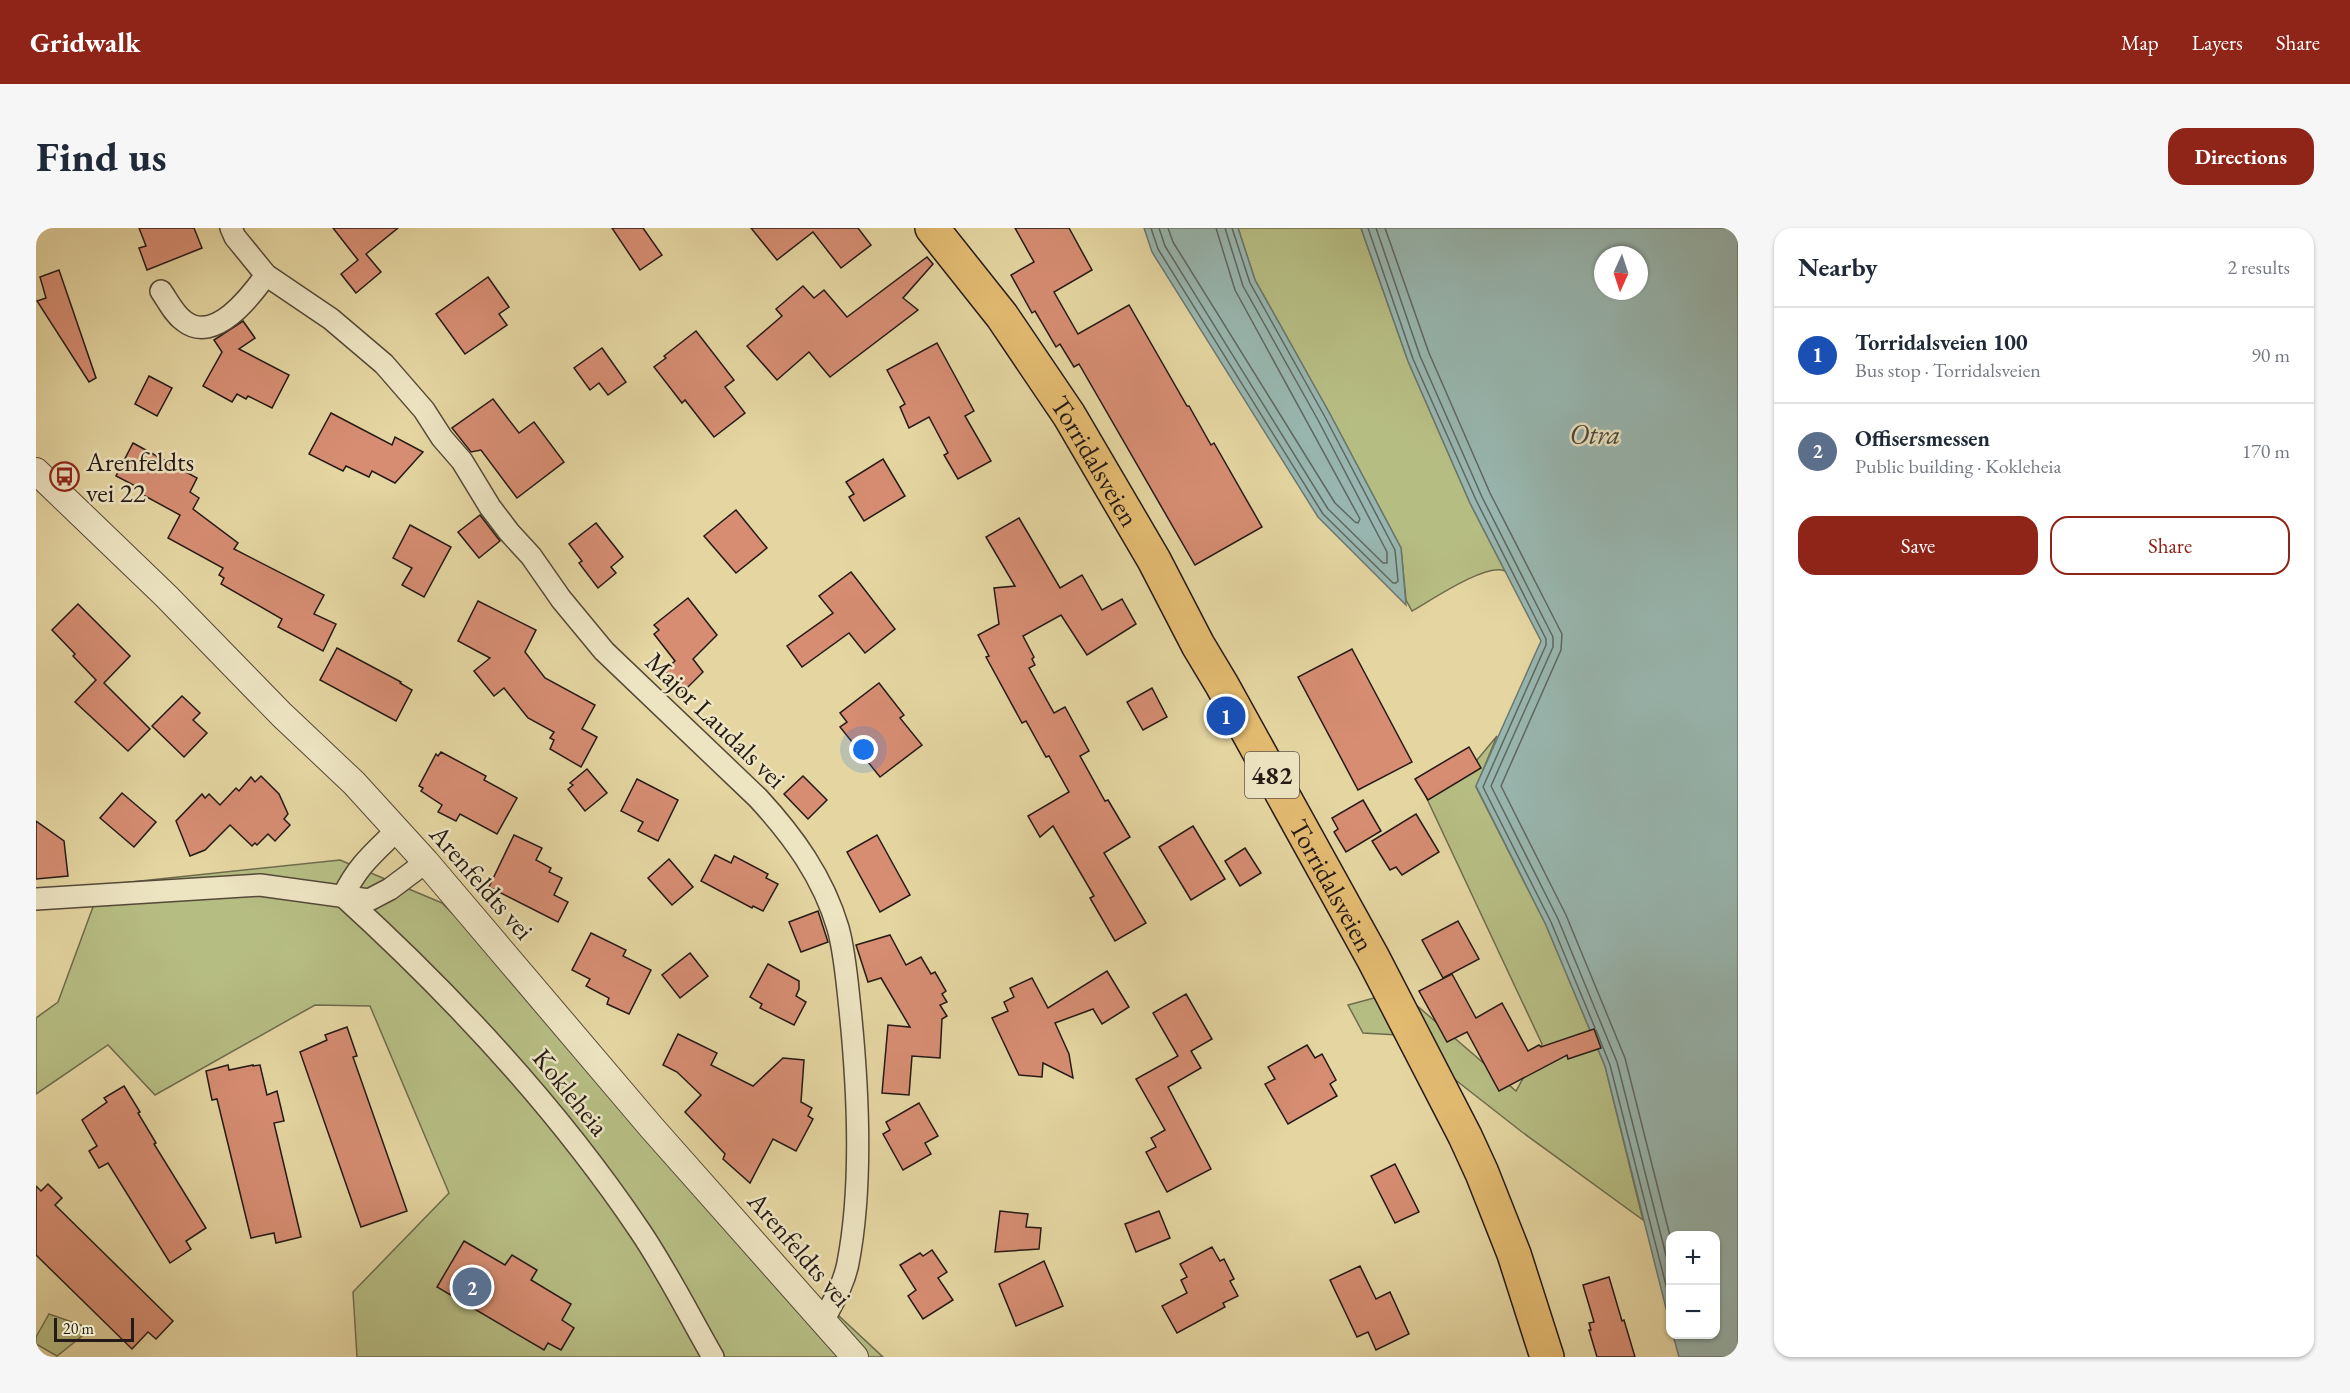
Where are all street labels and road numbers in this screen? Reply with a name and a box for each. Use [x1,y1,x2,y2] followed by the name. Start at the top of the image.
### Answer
[1043,389,1148,533] street label: Torridalsveien
[638,644,794,796] street label: Major Laudals vei
[1245,752,1299,798] road number: 482
[1282,813,1383,957] street label: Torridalsveien
[422,816,542,947] street label: Arenfeldts vei
[525,1041,617,1143] street label: Kokleheia
[740,1183,860,1314] street label: Arenfeldts vei

